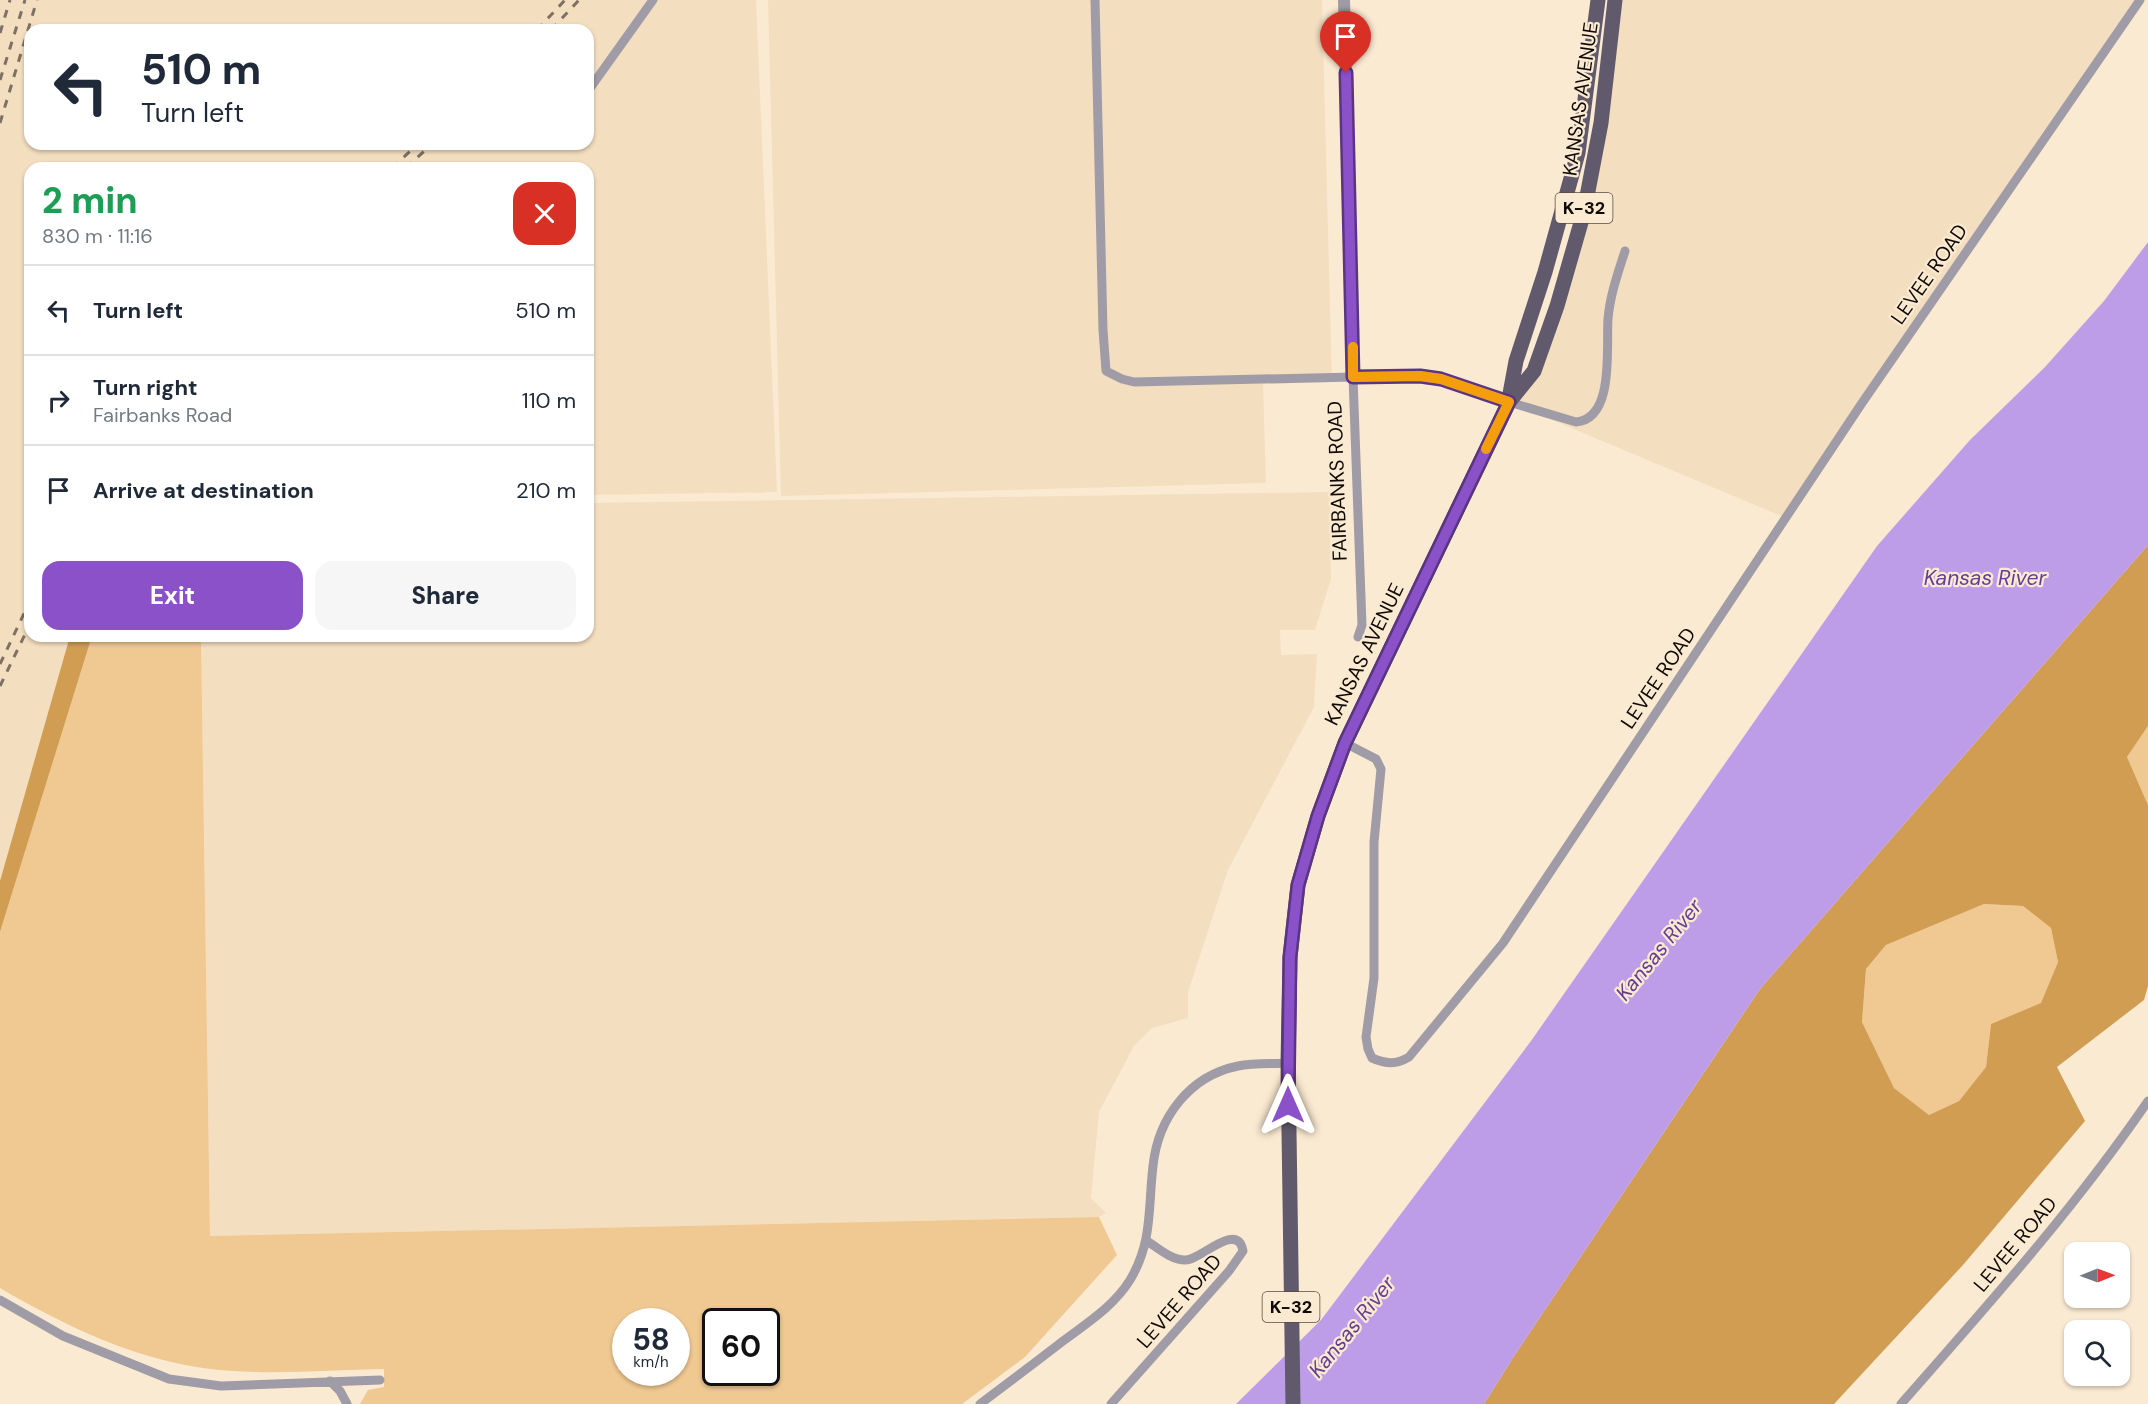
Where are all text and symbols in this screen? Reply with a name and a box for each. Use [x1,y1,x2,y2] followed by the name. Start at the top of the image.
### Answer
[1320,11,1371,73] pin
[1329,20,1362,53] icon: arrive
[1556,21,1604,177] street label: KANSAS AVENUE
[141,42,261,97] text: 510 m
[42,48,120,126] icon: left
[141,95,244,130] text: Turn left
[42,177,138,224] text: 2 min
[513,182,576,245] button: close
[1556,193,1612,223] road number: K-32
[1885,219,1973,329] street label: LEVEE ROAD
[42,223,153,249] text: 830 m · 11:16
[42,294,75,327] icon: left
[93,296,183,325] text: Turn left
[515,296,576,325] text: 510 m
[93,373,198,402] text: Turn right
[42,384,75,417] icon: right
[522,386,576,415] text: 110 m
[1321,401,1353,561] street label: FAIRBANKS ROAD
[93,402,232,428] text: Fairbanks Road
[42,474,75,507] icon: arrive
[93,476,314,505] text: Arrive at destination
[516,476,576,505] text: 210 m
[42,561,303,630] button: Exit
[315,561,576,630] button: Share
[1924,564,2047,592] water label: Kansas River
[1318,579,1410,729] street label: KANSAS AVENUE
[1615,622,1701,734] street label: LEVEE ROAD
[1610,893,1709,1006] water label: Kansas River
[1256,1073,1320,1137] position arrow
[1968,1191,2062,1297] street label: LEVEE ROAD
[2064,1242,2130,1308] north arrow
[2064,1242,2130,1386] map controls
[1131,1248,1227,1354] street label: LEVEE ROAD
[1303,1270,1402,1383] water label: Kansas River
[1262,1292,1320,1322] road number: K-32
[702,1308,780,1386] speed limit sign: 60
[632,1320,670,1359] text: 58
[2064,1320,2130,1386] button: search
[633,1352,669,1372] text: km/h

